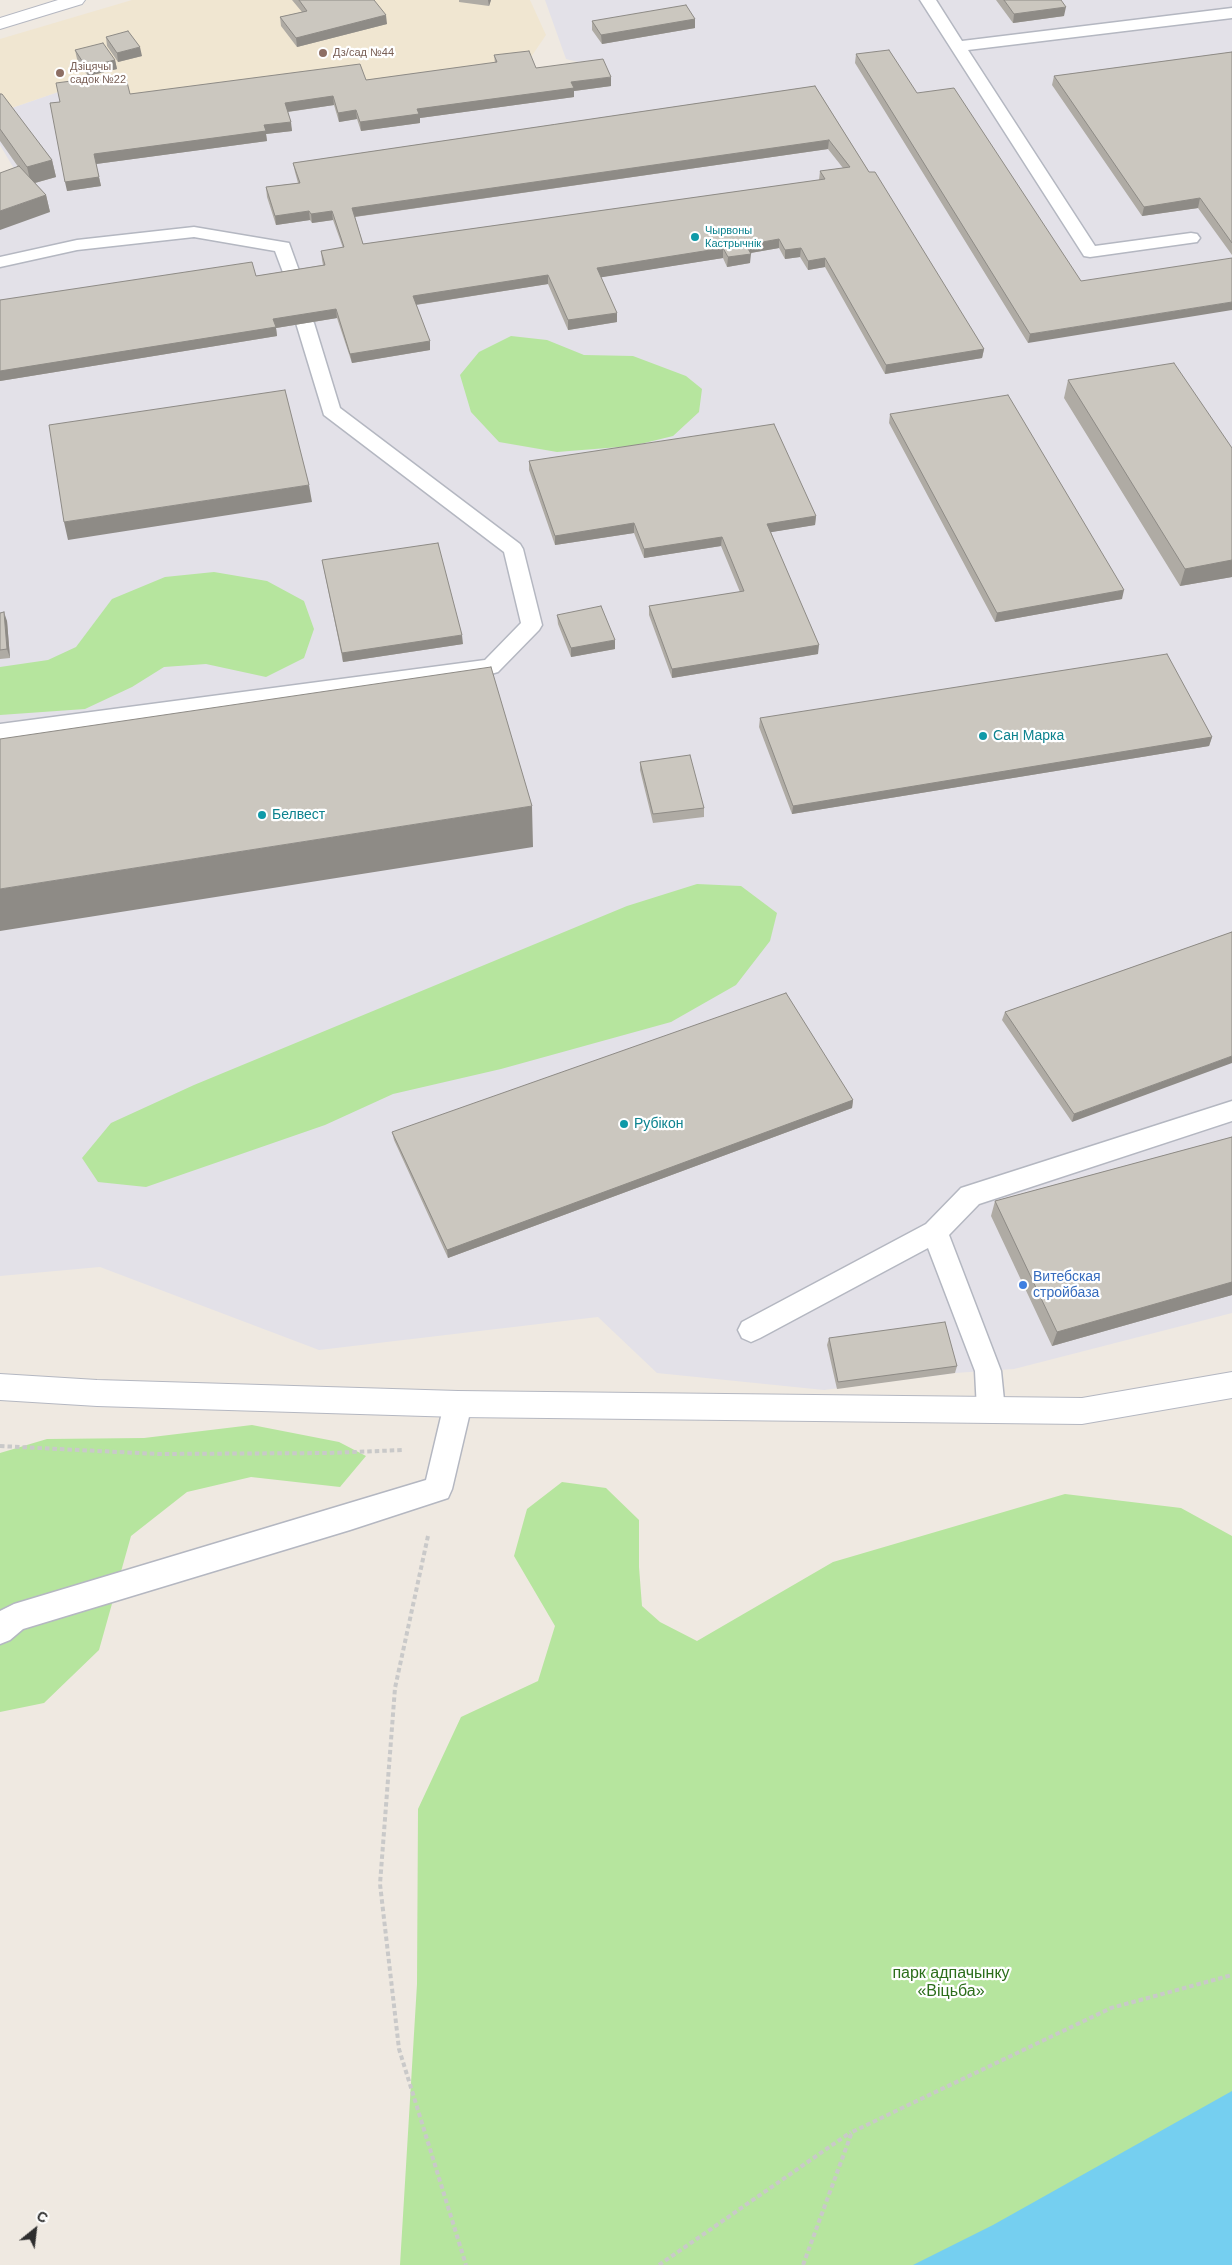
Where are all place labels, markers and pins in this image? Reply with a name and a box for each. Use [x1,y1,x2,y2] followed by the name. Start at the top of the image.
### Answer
[333,46,394,60] place label: Дз/сад №44
[317,47,329,59] marker: Дз/сад №44
[70,60,126,86] place label: Дзіцячы садок №22
[54,67,66,79] marker: Дзіцячы садок №22
[705,224,761,250] place label: Чырвоны Кастрычнік
[689,231,701,243] marker: Чырвоны Кастрычнік
[993,728,1064,744] place label: Сан Марка
[977,730,989,742] marker: Сан Марка
[272,807,325,823] place label: Белвест
[256,809,268,821] marker: Белвест
[634,1116,683,1132] place label: Рубікон
[618,1118,630,1130] marker: Рубікон
[1033,1269,1101,1302] place label: Витебская стройбаза
[1017,1279,1029,1291] marker: Витебская стройбаза

